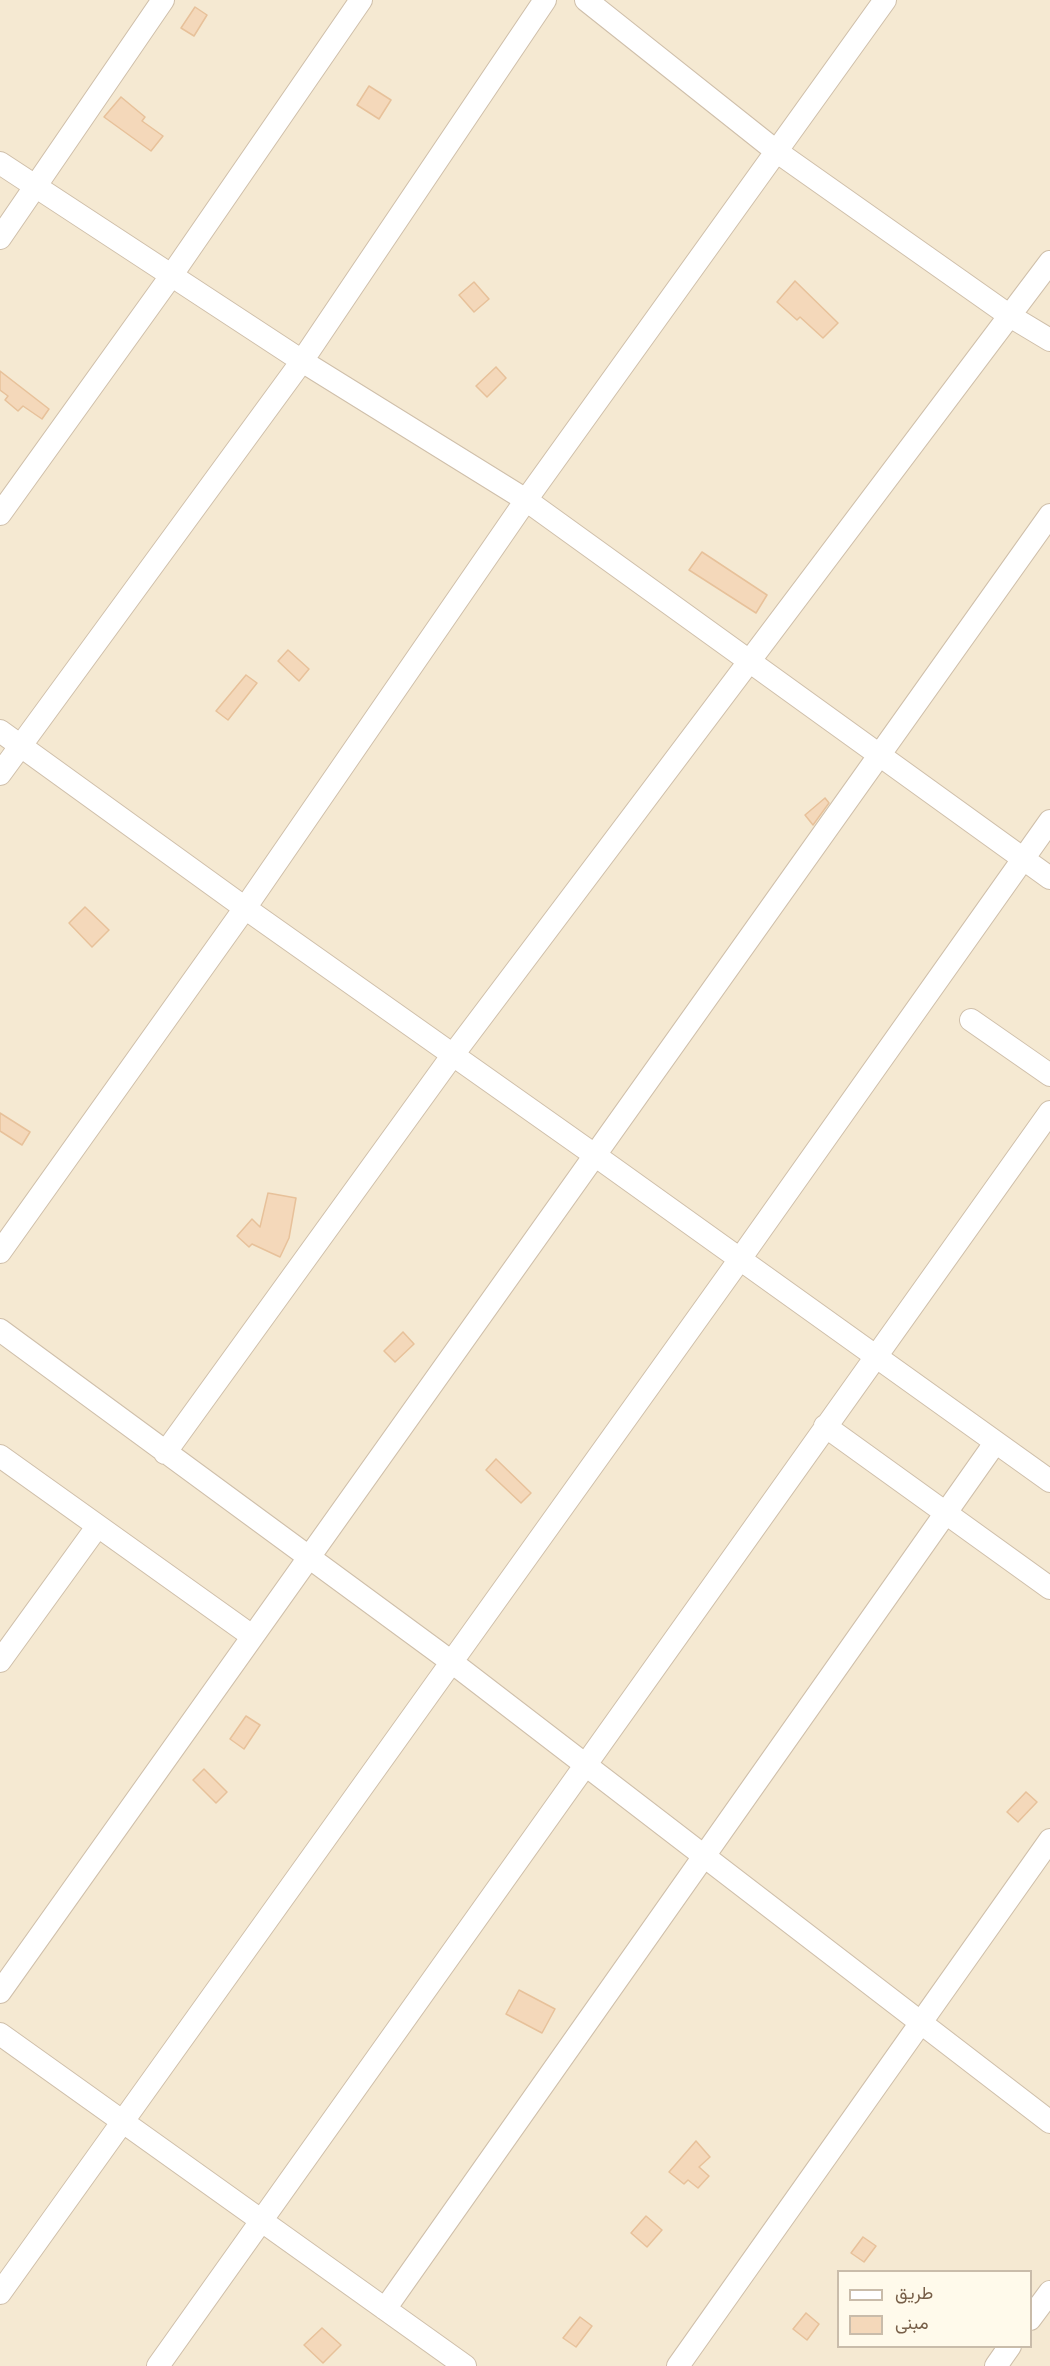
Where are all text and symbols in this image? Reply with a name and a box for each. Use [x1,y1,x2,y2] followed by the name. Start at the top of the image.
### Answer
[837,2270,1032,2348] legend
[895,2281,933,2303] text: طريق
[895,2311,929,2333] text: مبنى

